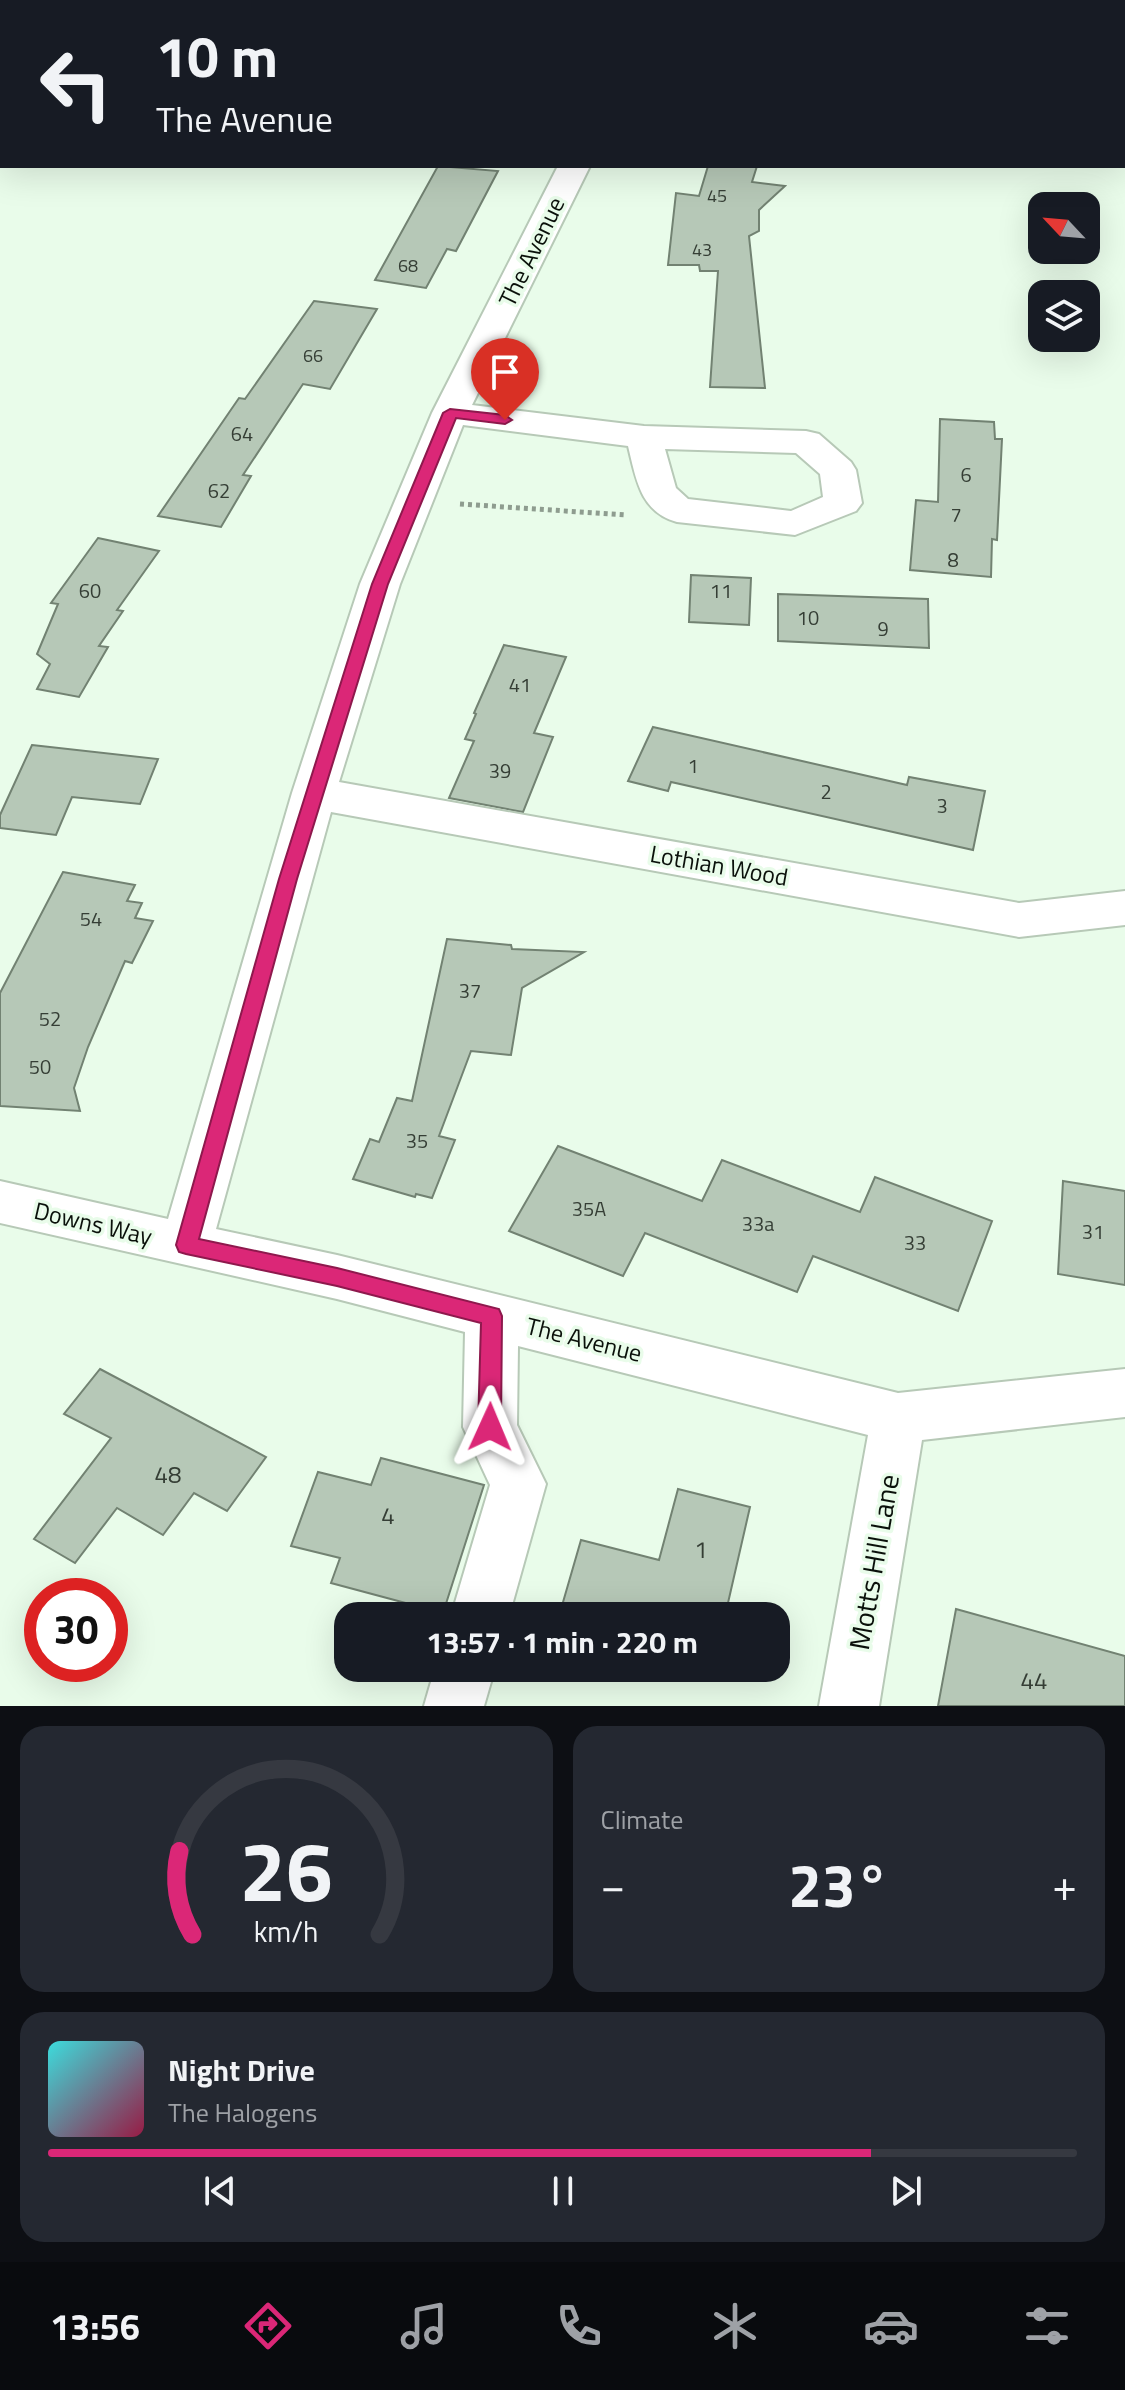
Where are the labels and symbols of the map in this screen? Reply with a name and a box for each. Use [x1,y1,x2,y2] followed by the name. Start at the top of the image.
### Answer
[707,182,727,209] house number: 45
[489,191,573,312] street label: The Avenue
[1028,192,1100,264] north arrow
[692,236,712,263] house number: 43
[398,252,418,279] house number: 68
[471,338,539,420] pin
[303,342,323,369] house number: 66
[231,418,253,449] house number: 64
[960,459,972,490] house number: 6
[208,475,230,506] house number: 62
[950,499,962,530] house number: 7
[947,544,959,575] house number: 8
[79,575,101,606] house number: 60
[710,575,732,606] house number: 11
[797,602,819,633] house number: 10
[877,613,889,644] house number: 9
[509,669,531,700] house number: 41
[687,750,699,781] house number: 1
[489,755,511,786] house number: 39
[820,776,832,807] house number: 2
[936,790,948,821] house number: 3
[647,835,791,895] street label: Lothian Wood
[80,903,102,934] house number: 54
[459,975,481,1006] house number: 37
[39,1003,61,1034] house number: 52
[29,1051,51,1082] house number: 50
[406,1125,428,1156] house number: 35
[31,1192,156,1254] street label: Downs Way
[572,1193,606,1224] house number: 35A
[742,1208,774,1239] house number: 33a
[1082,1216,1104,1247] house number: 31
[904,1227,926,1258] house number: 33
[523,1307,646,1371] street label: The Avenue
[448,1385,532,1469] position arrow
[155,1456,181,1492] house number: 48
[837,1471,910,1653] street label: Motts Hill Lane
[381,1497,395,1533] house number: 4
[694,1531,708,1567] house number: 1
[24,1578,128,1682] speed limit sign: 30
[1021,1662,1047,1698] house number: 44

